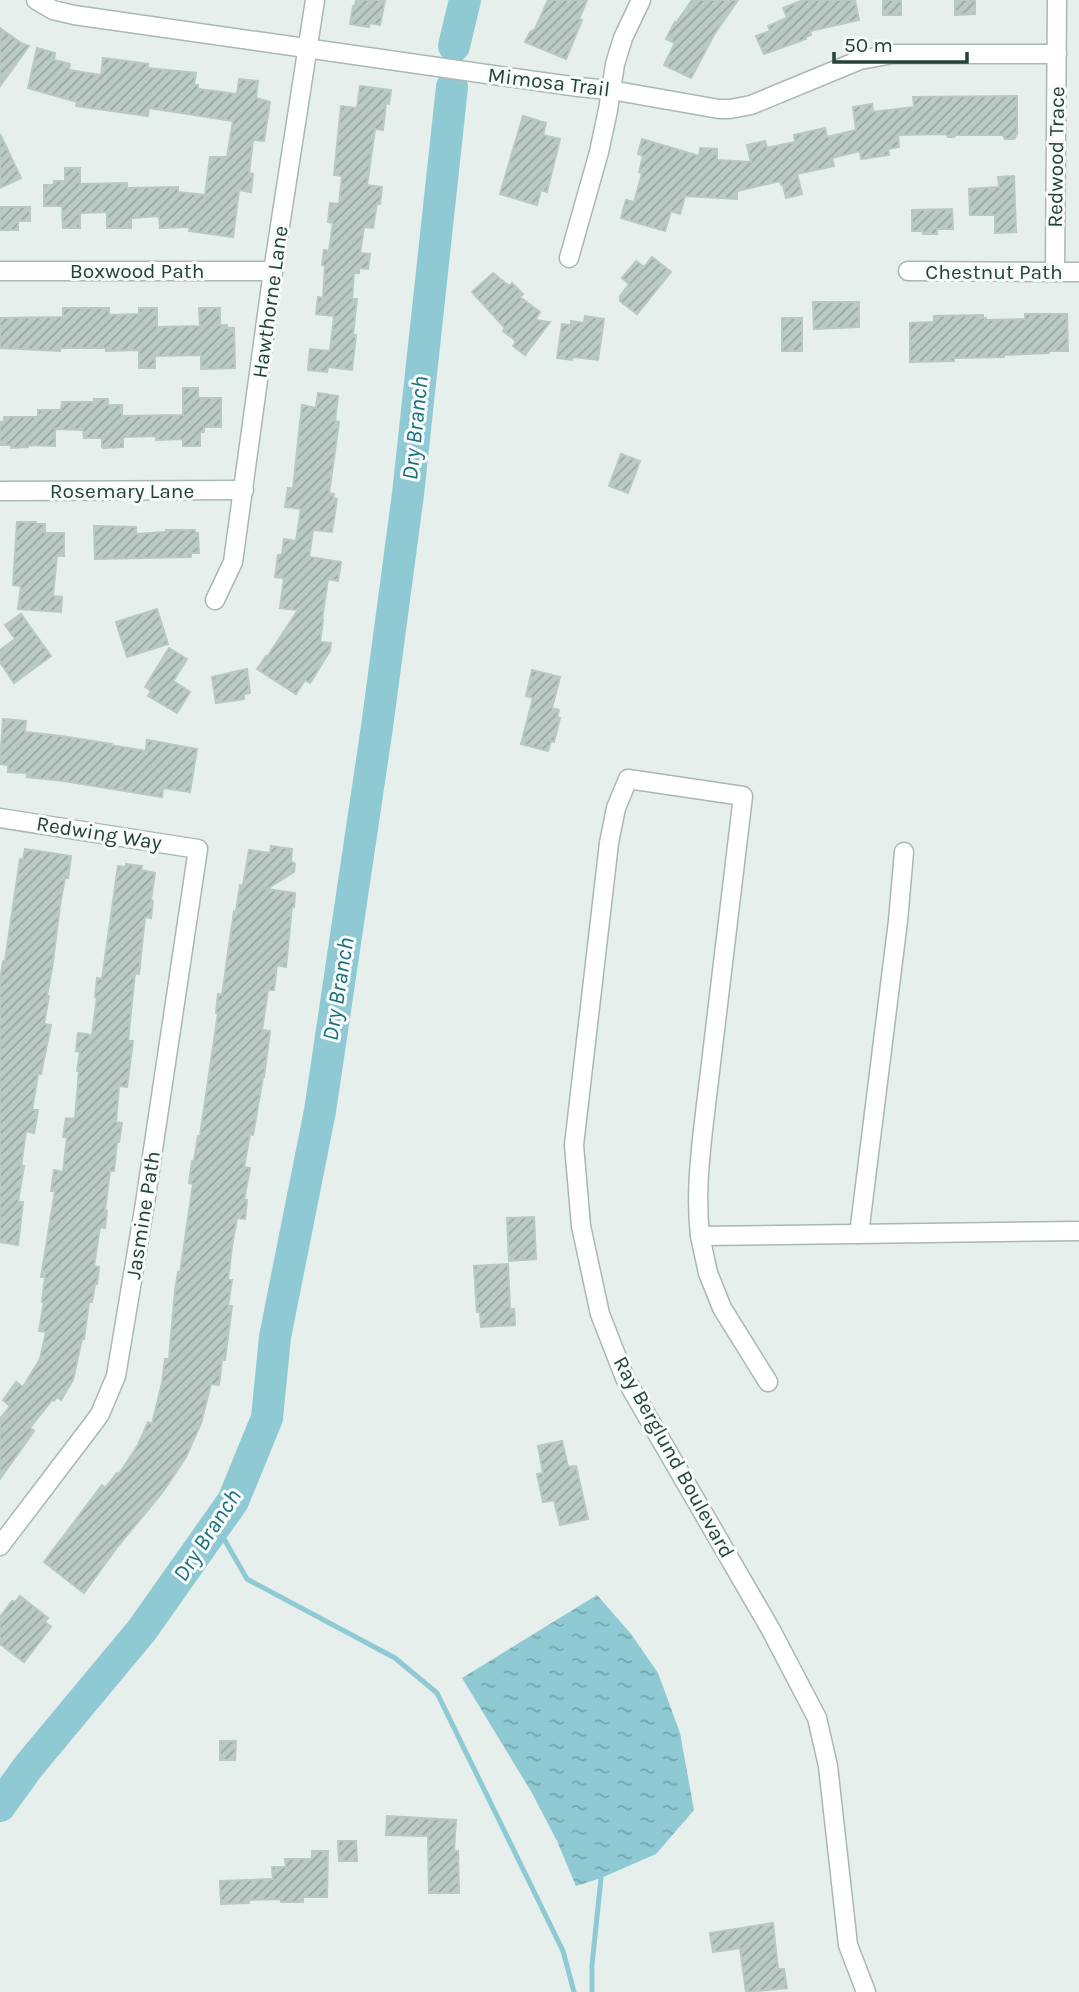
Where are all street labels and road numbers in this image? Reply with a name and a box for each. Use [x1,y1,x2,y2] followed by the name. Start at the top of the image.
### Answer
[486,63,612,101] street label: Mimosa Trail
[1043,86,1069,228] street label: Redwood Trace
[247,224,293,380] street label: Hawthorne Lane
[70,259,204,283] street label: Boxwood Path
[925,260,1063,284] street label: Chestnut Path
[50,479,194,503] street label: Rosemary Lane
[35,811,164,855] street label: Redwing Way
[121,1149,165,1281] street label: Jasmine Path
[609,1352,739,1562] street label: Ray Berglund Boulevard

